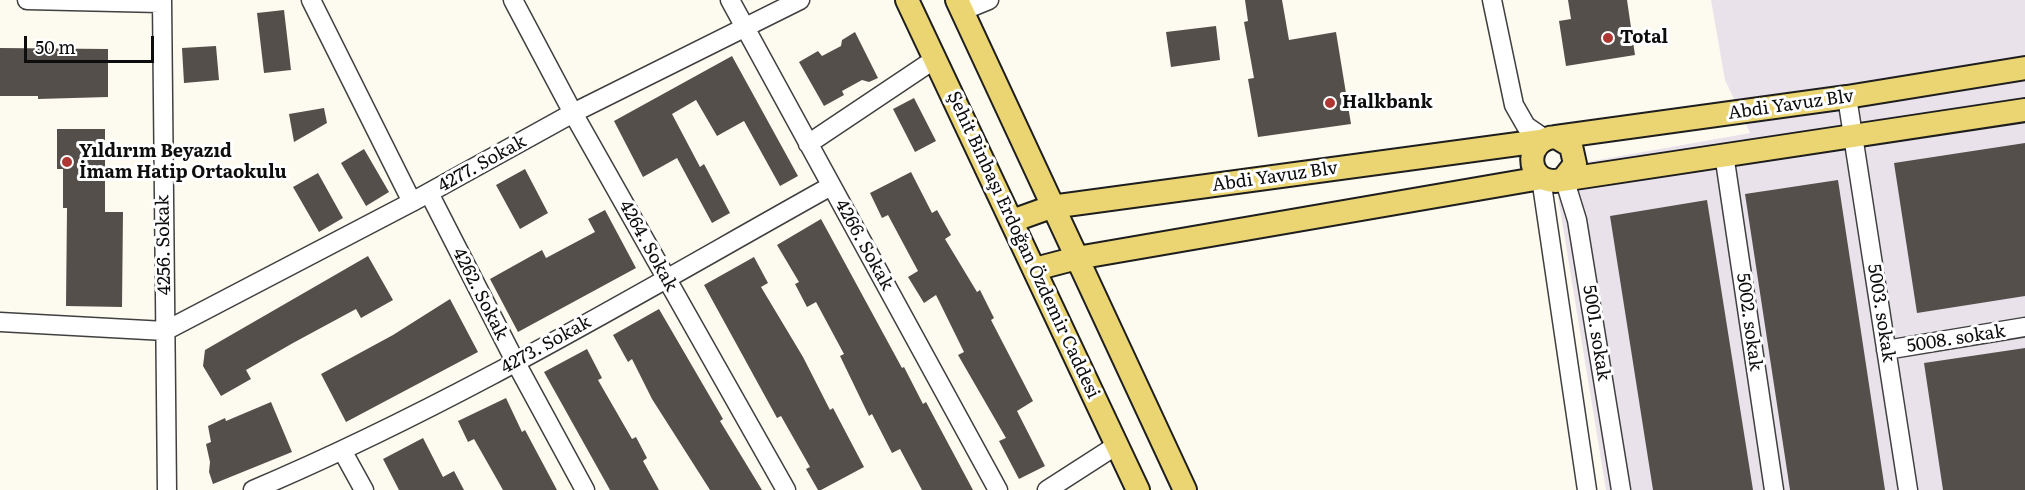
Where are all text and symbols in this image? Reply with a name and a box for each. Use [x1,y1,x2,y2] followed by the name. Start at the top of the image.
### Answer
[27,24,158,62] scale bar
[1620,27,1668,49] place label: Total
[1601,31,1615,45] marker: Total
[35,33,76,60] text: 50 m
[1727,85,1855,125] street label: Abdi Yavuz Blv
[942,88,1104,402] street label: Şehit Binbaşı Erdoğan Özdemir Caddesi
[1342,92,1433,114] place label: Halkbank
[1323,96,1337,110] marker: Halkbank
[434,131,530,197] street label: 4277. Sokak
[79,141,287,184] place label: Yıldırım Beyazıd İmam Hatip Ortaokulu
[60,155,74,169] marker: Yıldırım Beyazıd İmam Hatip Ortaokulu
[1211,157,1339,197] street label: Abdi Yavuz Blv
[152,195,176,295] street label: 4256. Sokak
[830,196,898,294] street label: 4266. Sokak
[614,197,682,295] street label: 4264. Sokak
[448,245,512,343] street label: 4262. Sokak
[1863,262,1899,364] street label: 5003. sokak
[1731,272,1767,372] street label: 5002. sokak
[1578,283,1614,383] street label: 5001. sokak
[497,311,595,379] street label: 4273. Sokak
[1905,321,2007,357] street label: 5008. sokak

